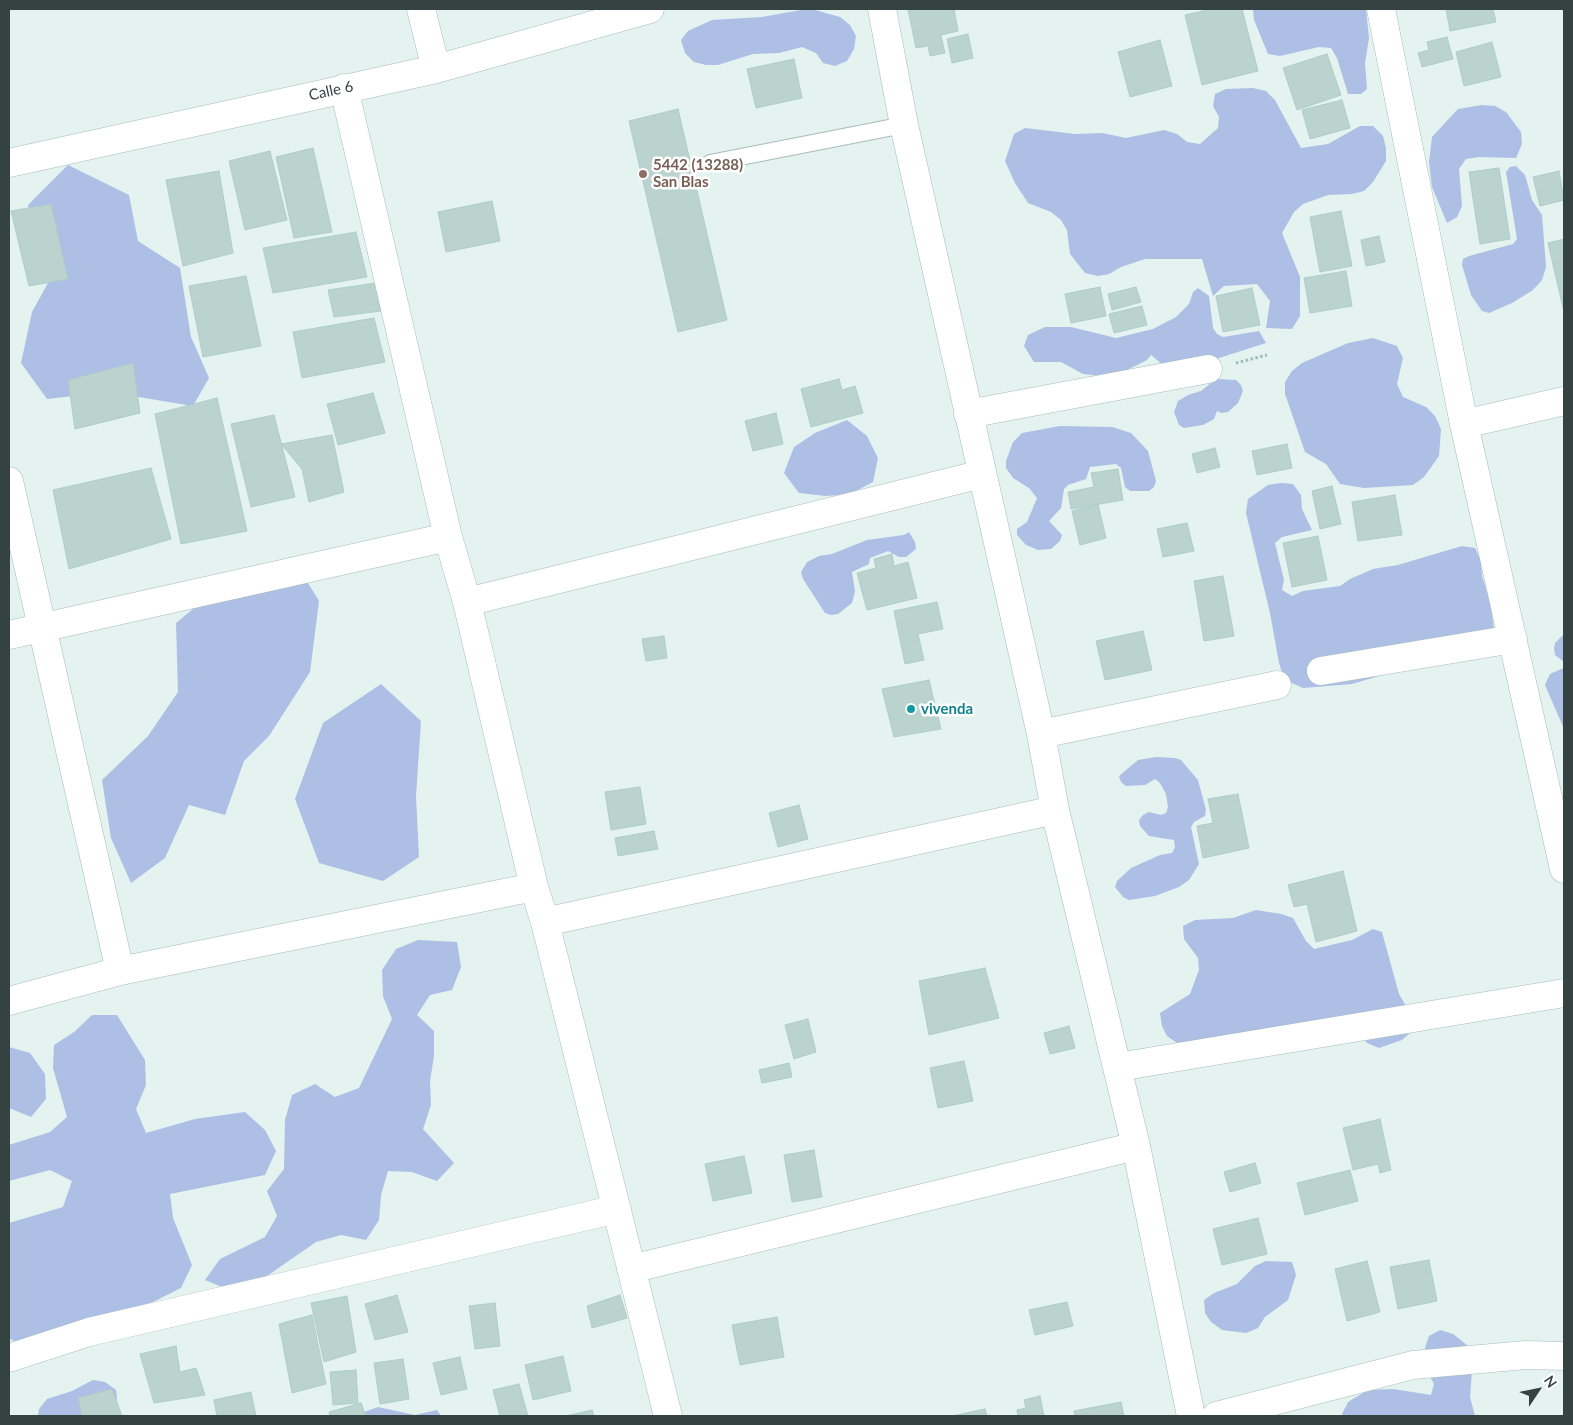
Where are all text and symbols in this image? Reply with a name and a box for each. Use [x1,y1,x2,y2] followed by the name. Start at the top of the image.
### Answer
[307,78,355,104] street label: Calle 6
[653,156,743,191] place label: 5442 (13288) San Blas
[637,168,649,180] marker: 5442 (13288) San Blas
[921,700,973,718] place label: vivenda
[905,703,917,715] marker: vivenda
[1513,1365,1563,1415] north arrow
[1541,1372,1561,1391] text: N

